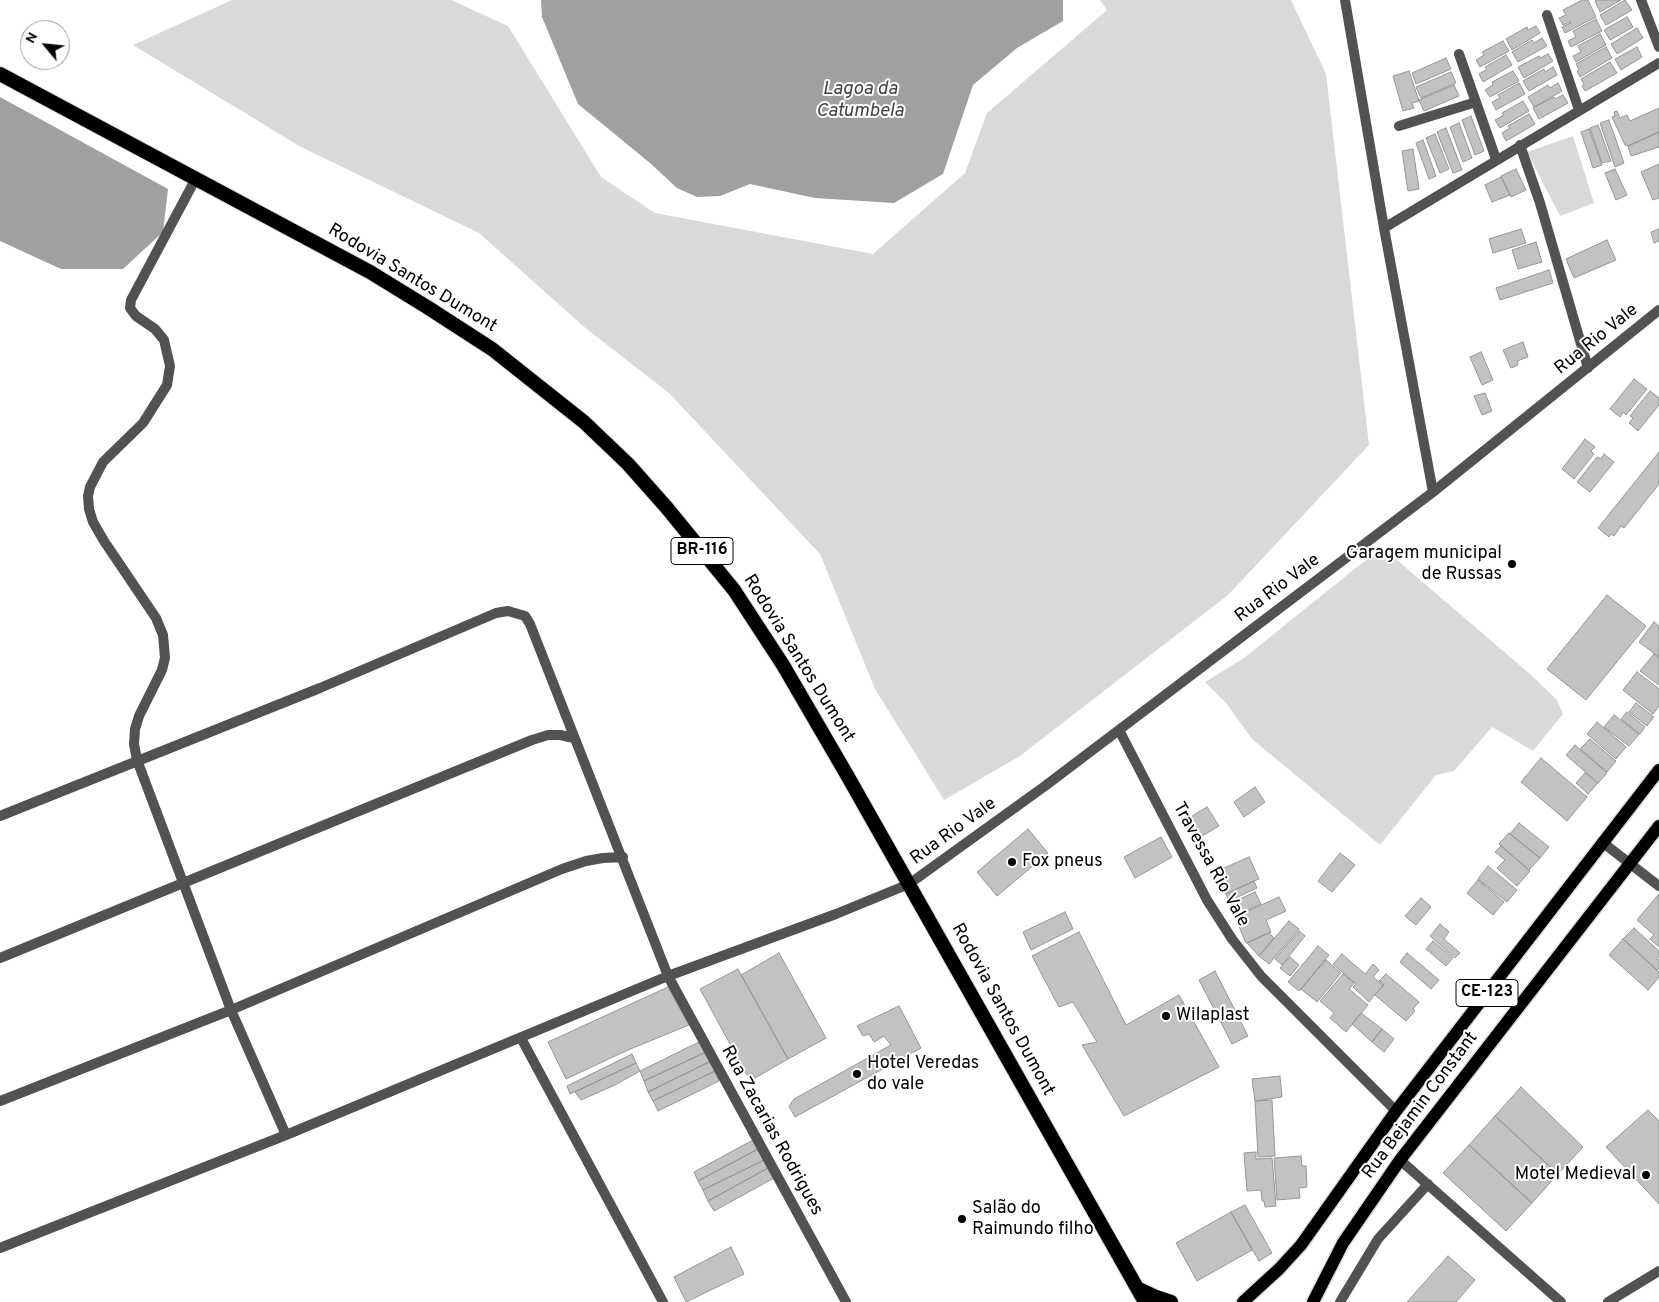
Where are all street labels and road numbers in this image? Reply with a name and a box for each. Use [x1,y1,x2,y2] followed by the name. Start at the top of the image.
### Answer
[323,220,501,338] street label: Rodovia Santos Dumont
[1551,300,1643,380] street label: Rua Rio Vale
[671,538,733,564] road number: BR-116
[1231,550,1325,628] street label: Rua Rio Vale
[738,571,858,747] street label: Rodovia Santos Dumont
[907,794,1001,870] street label: Rua Rio Vale
[1167,799,1253,931] street label: Travessa Rio Vale
[946,920,1058,1100] street label: Rodovia Santos Dumont
[1456,980,1518,1006] road number: CE-123
[1359,1028,1483,1184] street label: Rua Bejamin Constant
[715,1042,827,1220] street label: Rua Zacarias Rodrigues

